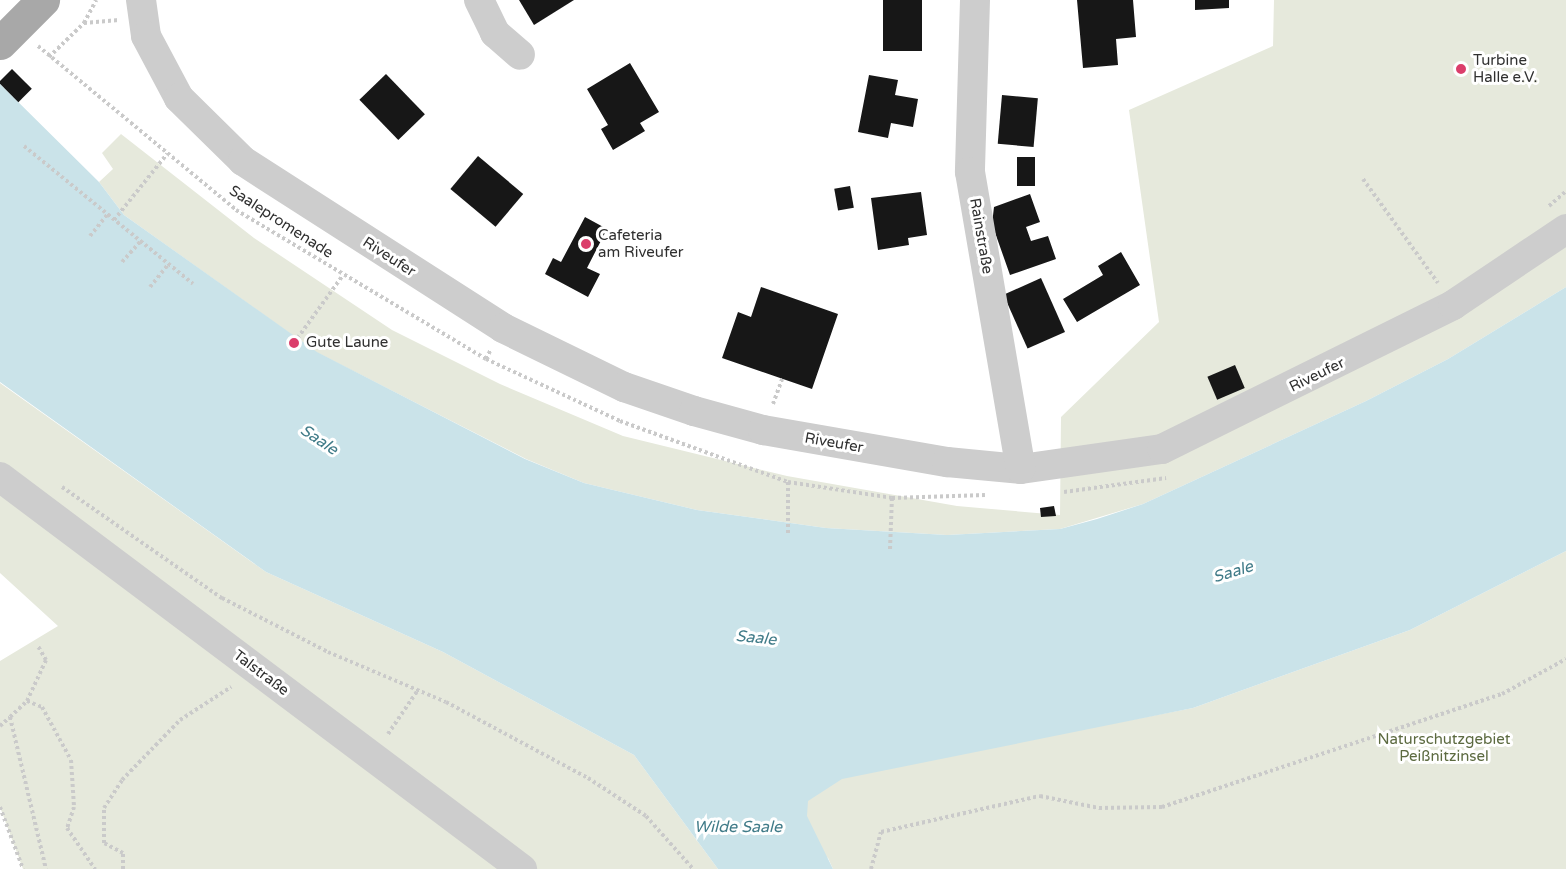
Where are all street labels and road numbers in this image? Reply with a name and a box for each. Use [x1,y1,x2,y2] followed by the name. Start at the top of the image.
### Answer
[226,182,336,262] street label: Saalepromenade
[965,197,997,275] street label: Rainstraße
[359,233,419,281] street label: Riveufer
[1286,354,1348,396] street label: Riveufer
[803,429,865,457] street label: Riveufer
[230,646,292,700] street label: Talstraße

